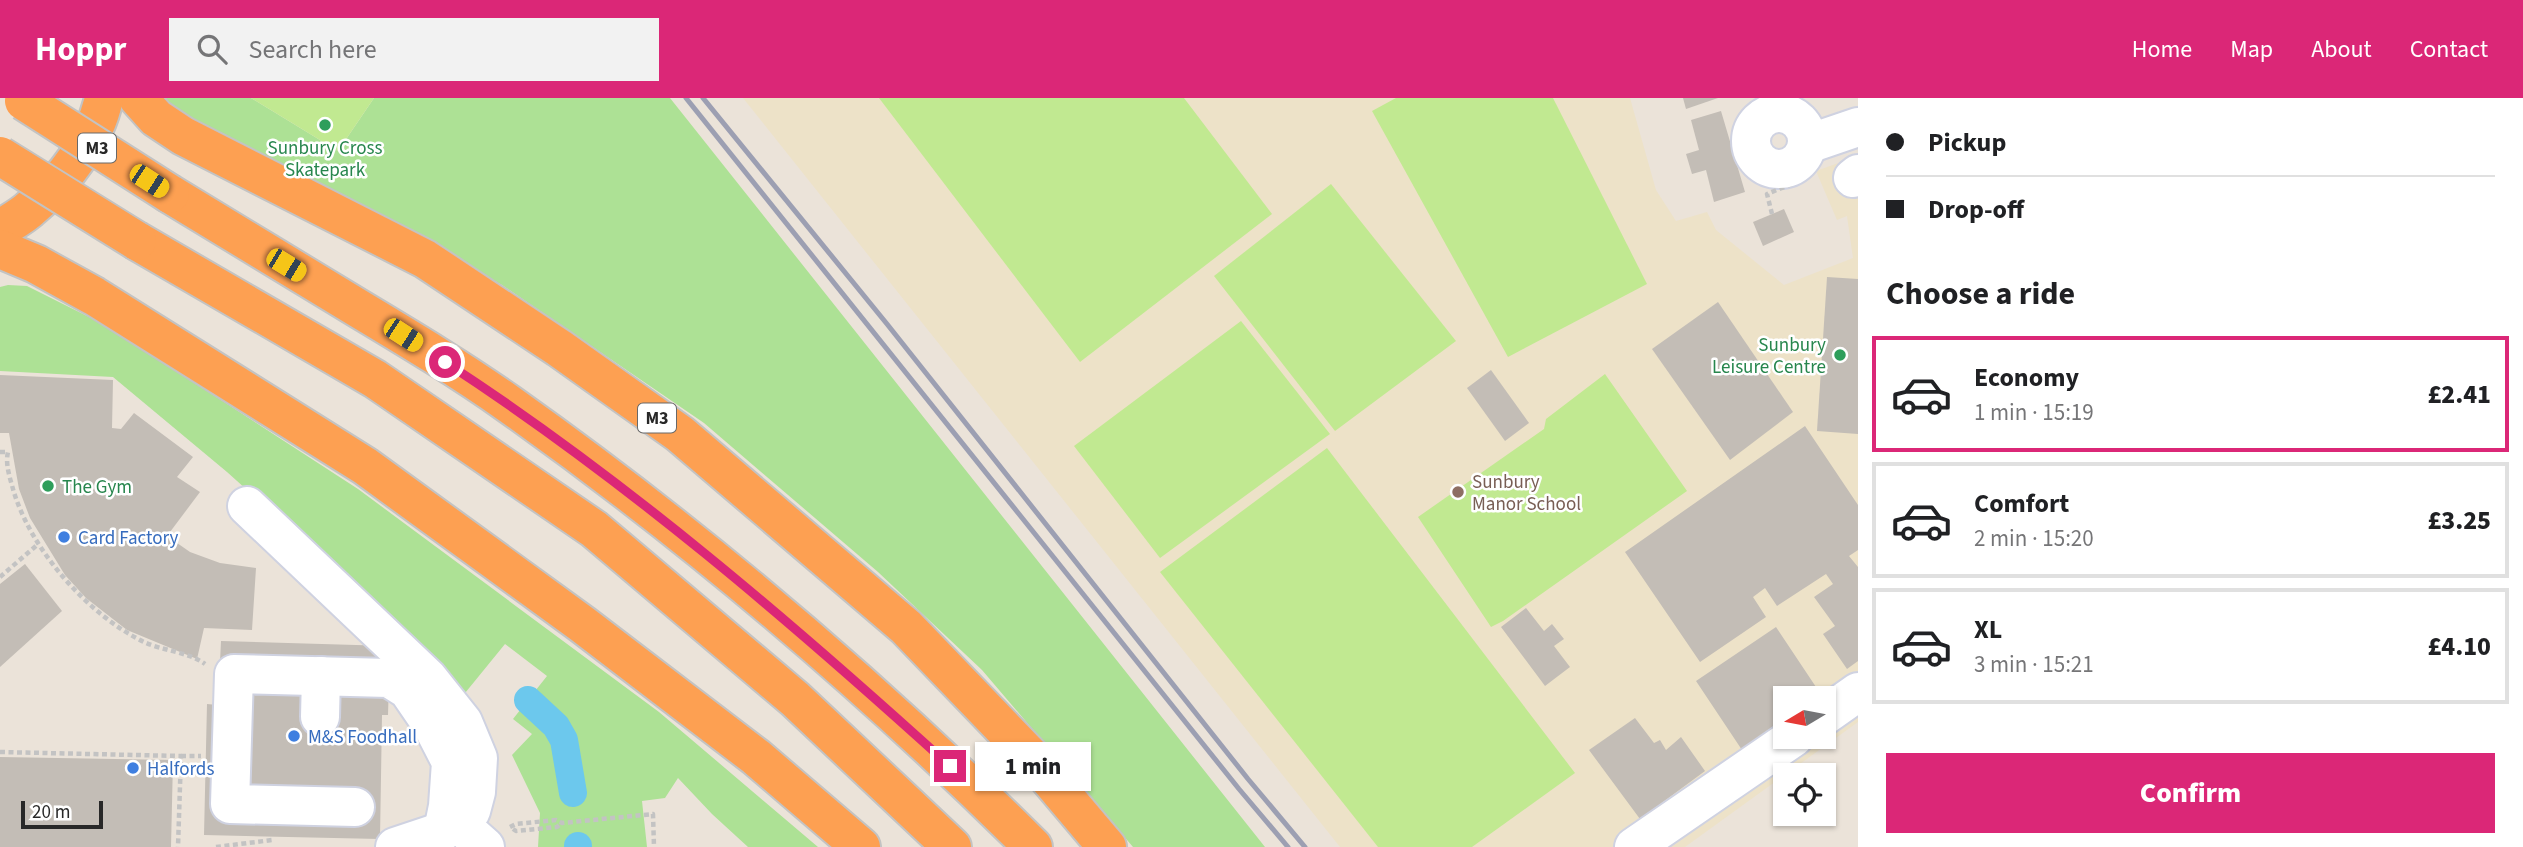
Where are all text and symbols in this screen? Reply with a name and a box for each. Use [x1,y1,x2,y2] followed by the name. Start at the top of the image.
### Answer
[169,18,659,81] search box
[35,26,127,73] text: Hoppr
[193,30,231,68] icon: search
[249,31,377,68] text: Search here
[2132,32,2192,67] text: Home
[2230,32,2273,67] text: Map
[2311,32,2372,67] text: About
[2410,32,2488,67] text: Contact
[317,117,333,133] marker: Sunbury Cross Skatepark
[1928,124,2006,161] text: Pickup
[78,134,116,162] road number: M3
[268,135,382,184] place label: Sunbury Cross Skatepark
[126,161,173,201] car
[1928,191,2024,228] text: Drop-off
[263,245,310,285] car
[1886,271,2075,317] text: Choose a ride
[380,315,427,355] car
[1712,332,1826,381] place label: Sunbury Leisure Centre
[429,346,461,378] route start
[1832,347,1848,363] marker: Sunbury Leisure Centre
[1974,359,2079,396] text: Economy
[1890,363,1953,426] icon: car
[2427,376,2491,413] text: £2.41
[1974,396,2094,429] text: 1 min · 15:19
[638,404,676,432] road number: M3
[1472,469,1581,518] place label: Sunbury Manor School
[62,474,132,501] place label: The Gym
[40,478,56,494] marker: The Gym
[1450,484,1466,500] marker: Sunbury Manor School
[1974,485,2069,522] text: Comfort
[1890,489,1953,552] icon: car
[2427,502,2491,539] text: £3.25
[1974,522,2094,555] text: 2 min · 15:20
[78,525,179,552] place label: Card Factory
[56,529,72,545] marker: Card Factory
[1974,611,2002,648] text: XL
[1890,615,1953,678] icon: car
[2427,628,2491,665] text: £4.10
[1974,648,2094,681] text: 3 min · 15:21
[1773,686,1836,749] north arrow
[1773,686,1836,826] map controls
[308,724,417,751] place label: M&S Foodhall
[286,728,302,744] marker: M&S Foodhall
[974,742,1090,790] callout: 1 min
[934,750,966,782] route end
[1005,750,1061,783] text: 1 min
[1886,753,2495,833] button: Confirm
[147,756,214,783] place label: Halfords
[125,760,141,776] marker: Halfords
[1773,763,1836,826] button: locate
[21,798,103,830] scale bar
[32,799,70,826] text: 20 m

